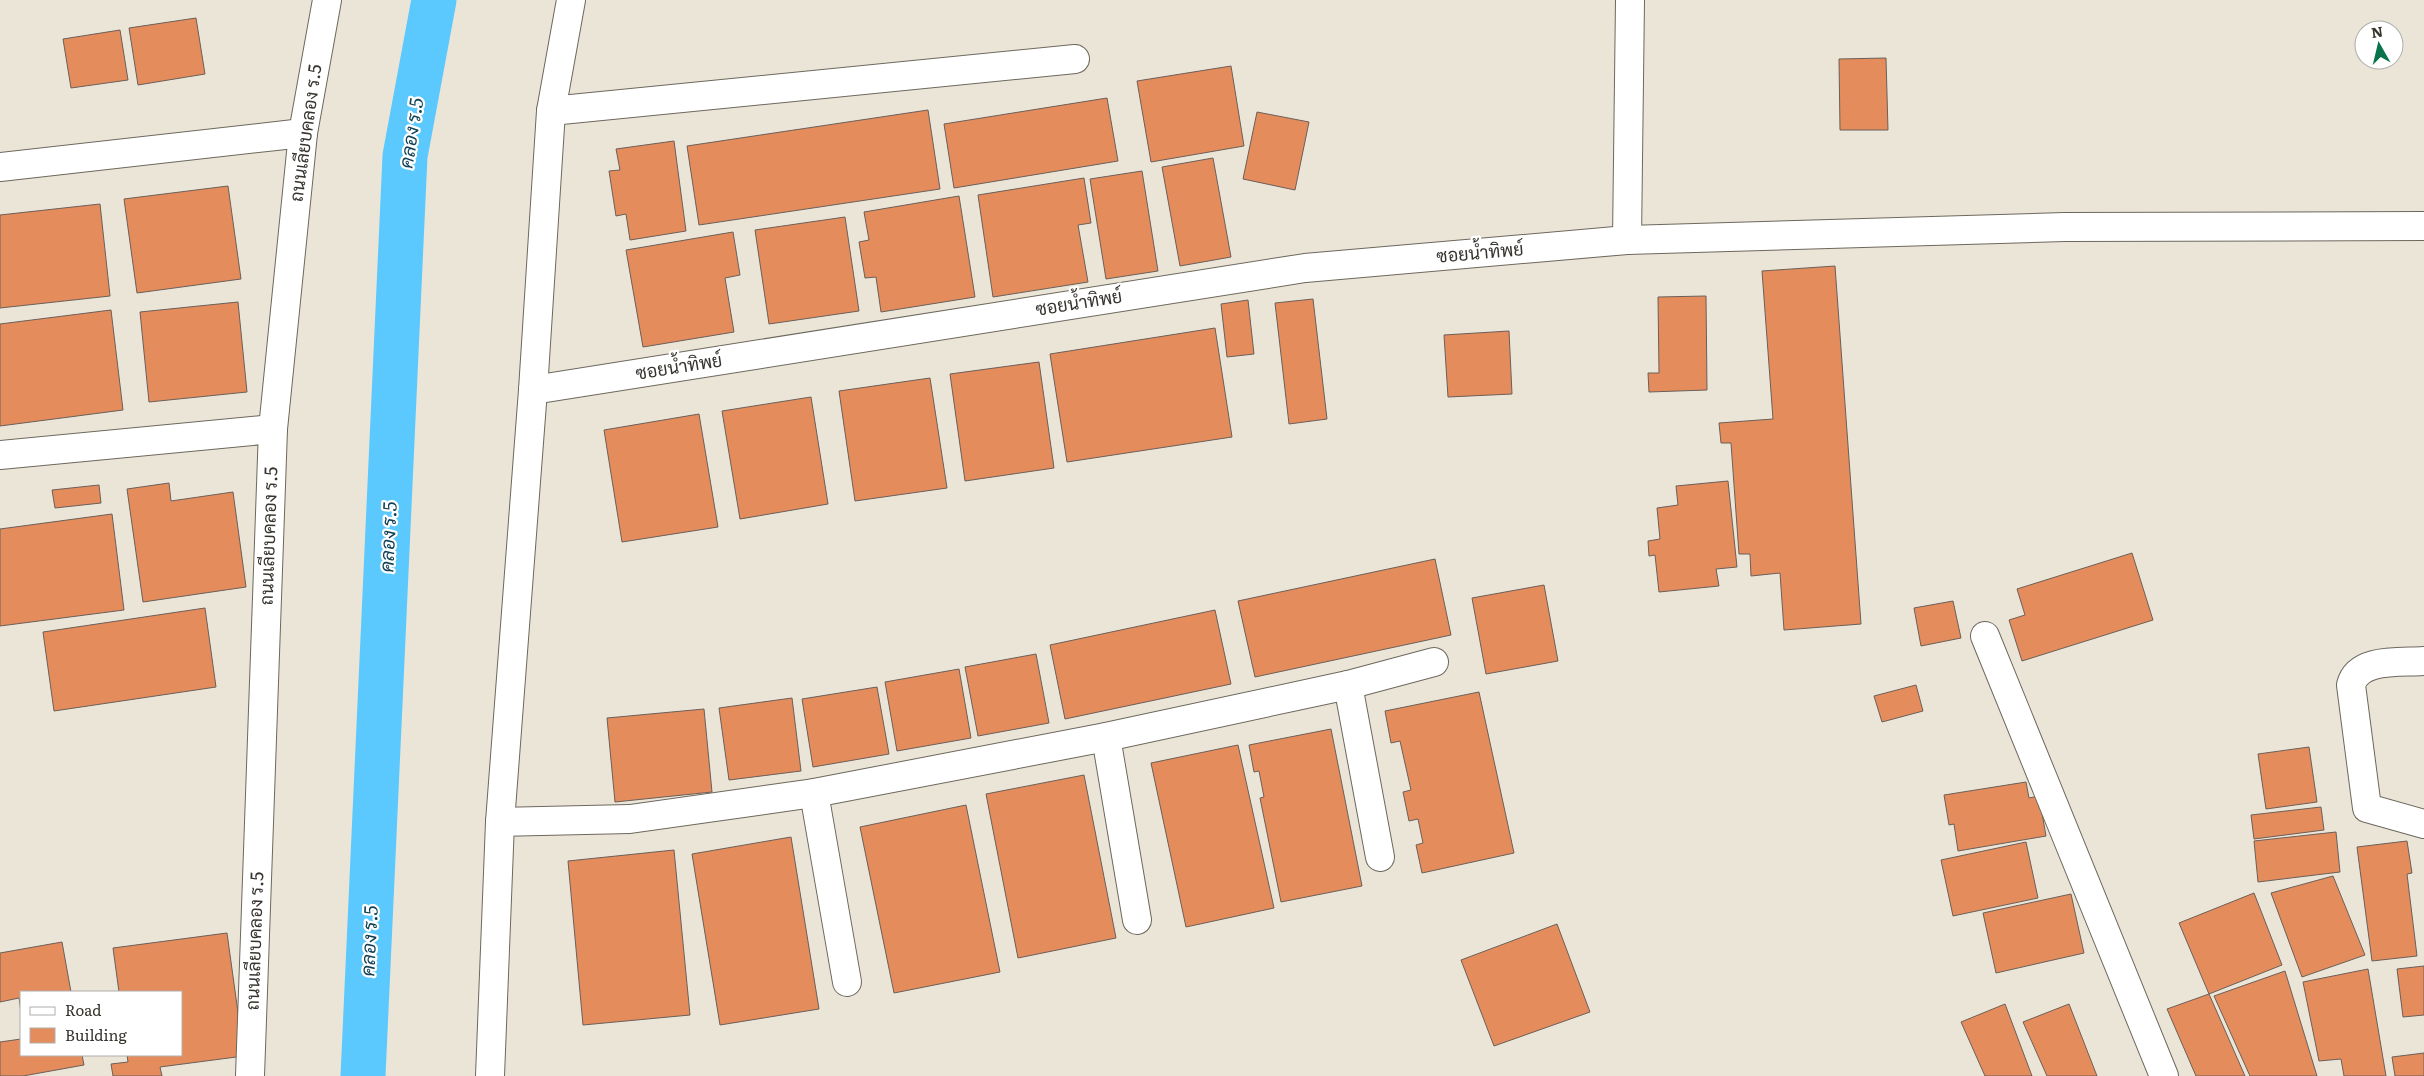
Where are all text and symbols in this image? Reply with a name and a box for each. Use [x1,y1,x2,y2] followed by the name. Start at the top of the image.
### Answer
[2354,20,2404,70] north arrow
[2370,20,2385,42] text: N
[281,62,328,203] street label: ถนนเลียบคลอง ร.5
[391,95,429,170] water label: คลอง ร.5
[1435,233,1524,269] street label: ซอยน้ำทิพย์
[1033,280,1124,322] street label: ซอยน้ำทิพย์
[633,344,724,386] street label: ซอยน้ำทิพย์
[252,466,283,606] street label: ถนนเลียบคลอง ร.5
[371,501,403,573] water label: คลอง ร.5
[238,871,269,1011] street label: ถนนเลียบคลอง ร.5
[352,905,384,977] water label: คลอง ร.5
[20,991,182,1056] legend
[65,998,101,1021] text: Road
[65,1023,127,1046] text: Building

